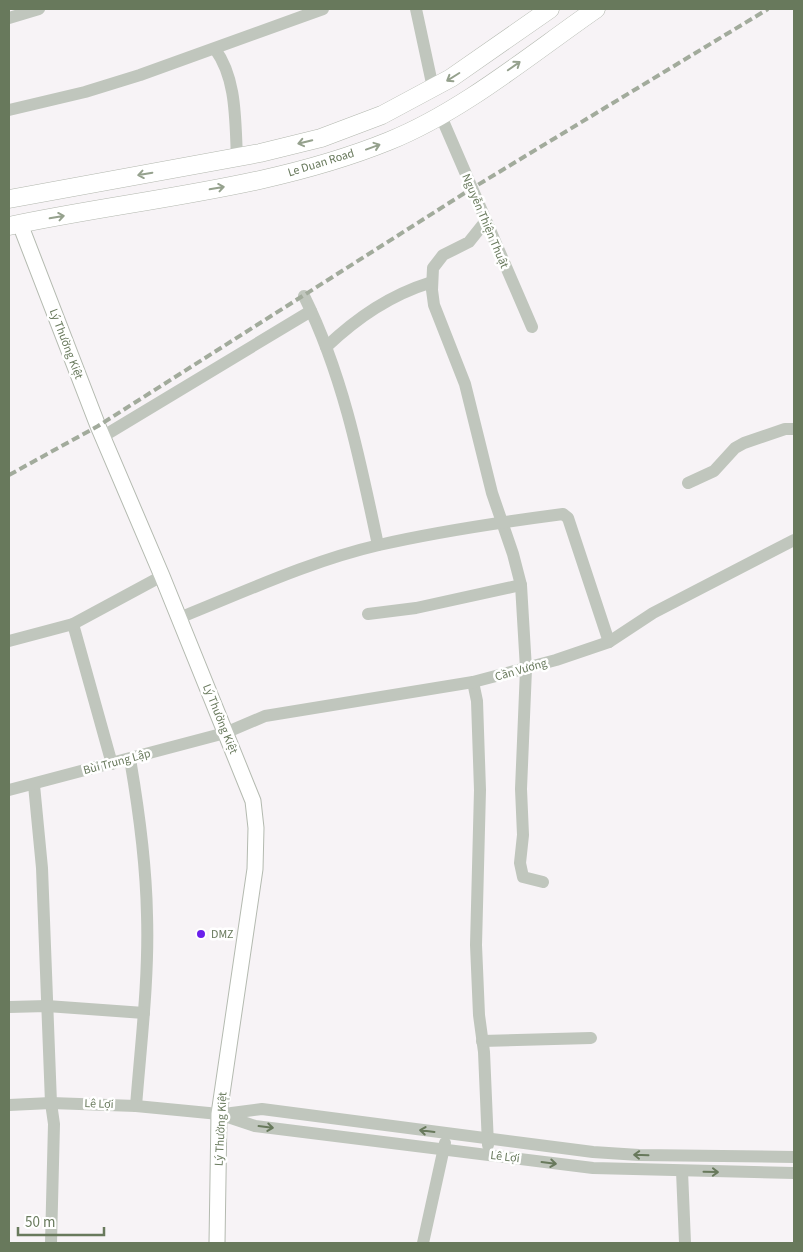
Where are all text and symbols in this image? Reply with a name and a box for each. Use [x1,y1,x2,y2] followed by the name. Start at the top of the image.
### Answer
[507,61,521,71] one-way arrow
[446,72,460,82] one-way arrow
[297,138,313,147] one-way arrow
[365,142,381,151] one-way arrow
[286,145,356,181] street label: Le Duan Road
[138,169,154,179] one-way arrow
[457,171,513,271] street label: Nguyễn Thiện Thuật
[208,182,224,192] one-way arrow
[48,211,64,221] one-way arrow
[45,306,87,382] street label: Lý Thường Kiệt
[493,654,549,686] street label: Cần Vương
[198,681,242,757] street label: Lý Thường Kiệt
[81,745,153,779] street label: Bùi Trung Lập
[211,926,234,943] place label: DMZ
[195,928,207,940] marker: DMZ
[211,1092,231,1166] street label: Lý Thường Kiệt
[84,1095,114,1113] street label: Lê Lợi
[258,1122,274,1132] one-way arrow
[419,1125,435,1135] one-way arrow
[489,1147,521,1167] street label: Lê Lợi
[633,1150,649,1160] one-way arrow
[540,1158,556,1168] one-way arrow
[702,1167,718,1177] one-way arrow
[18,1204,104,1236] scale bar
[25,1212,55,1233] text: 50 m

